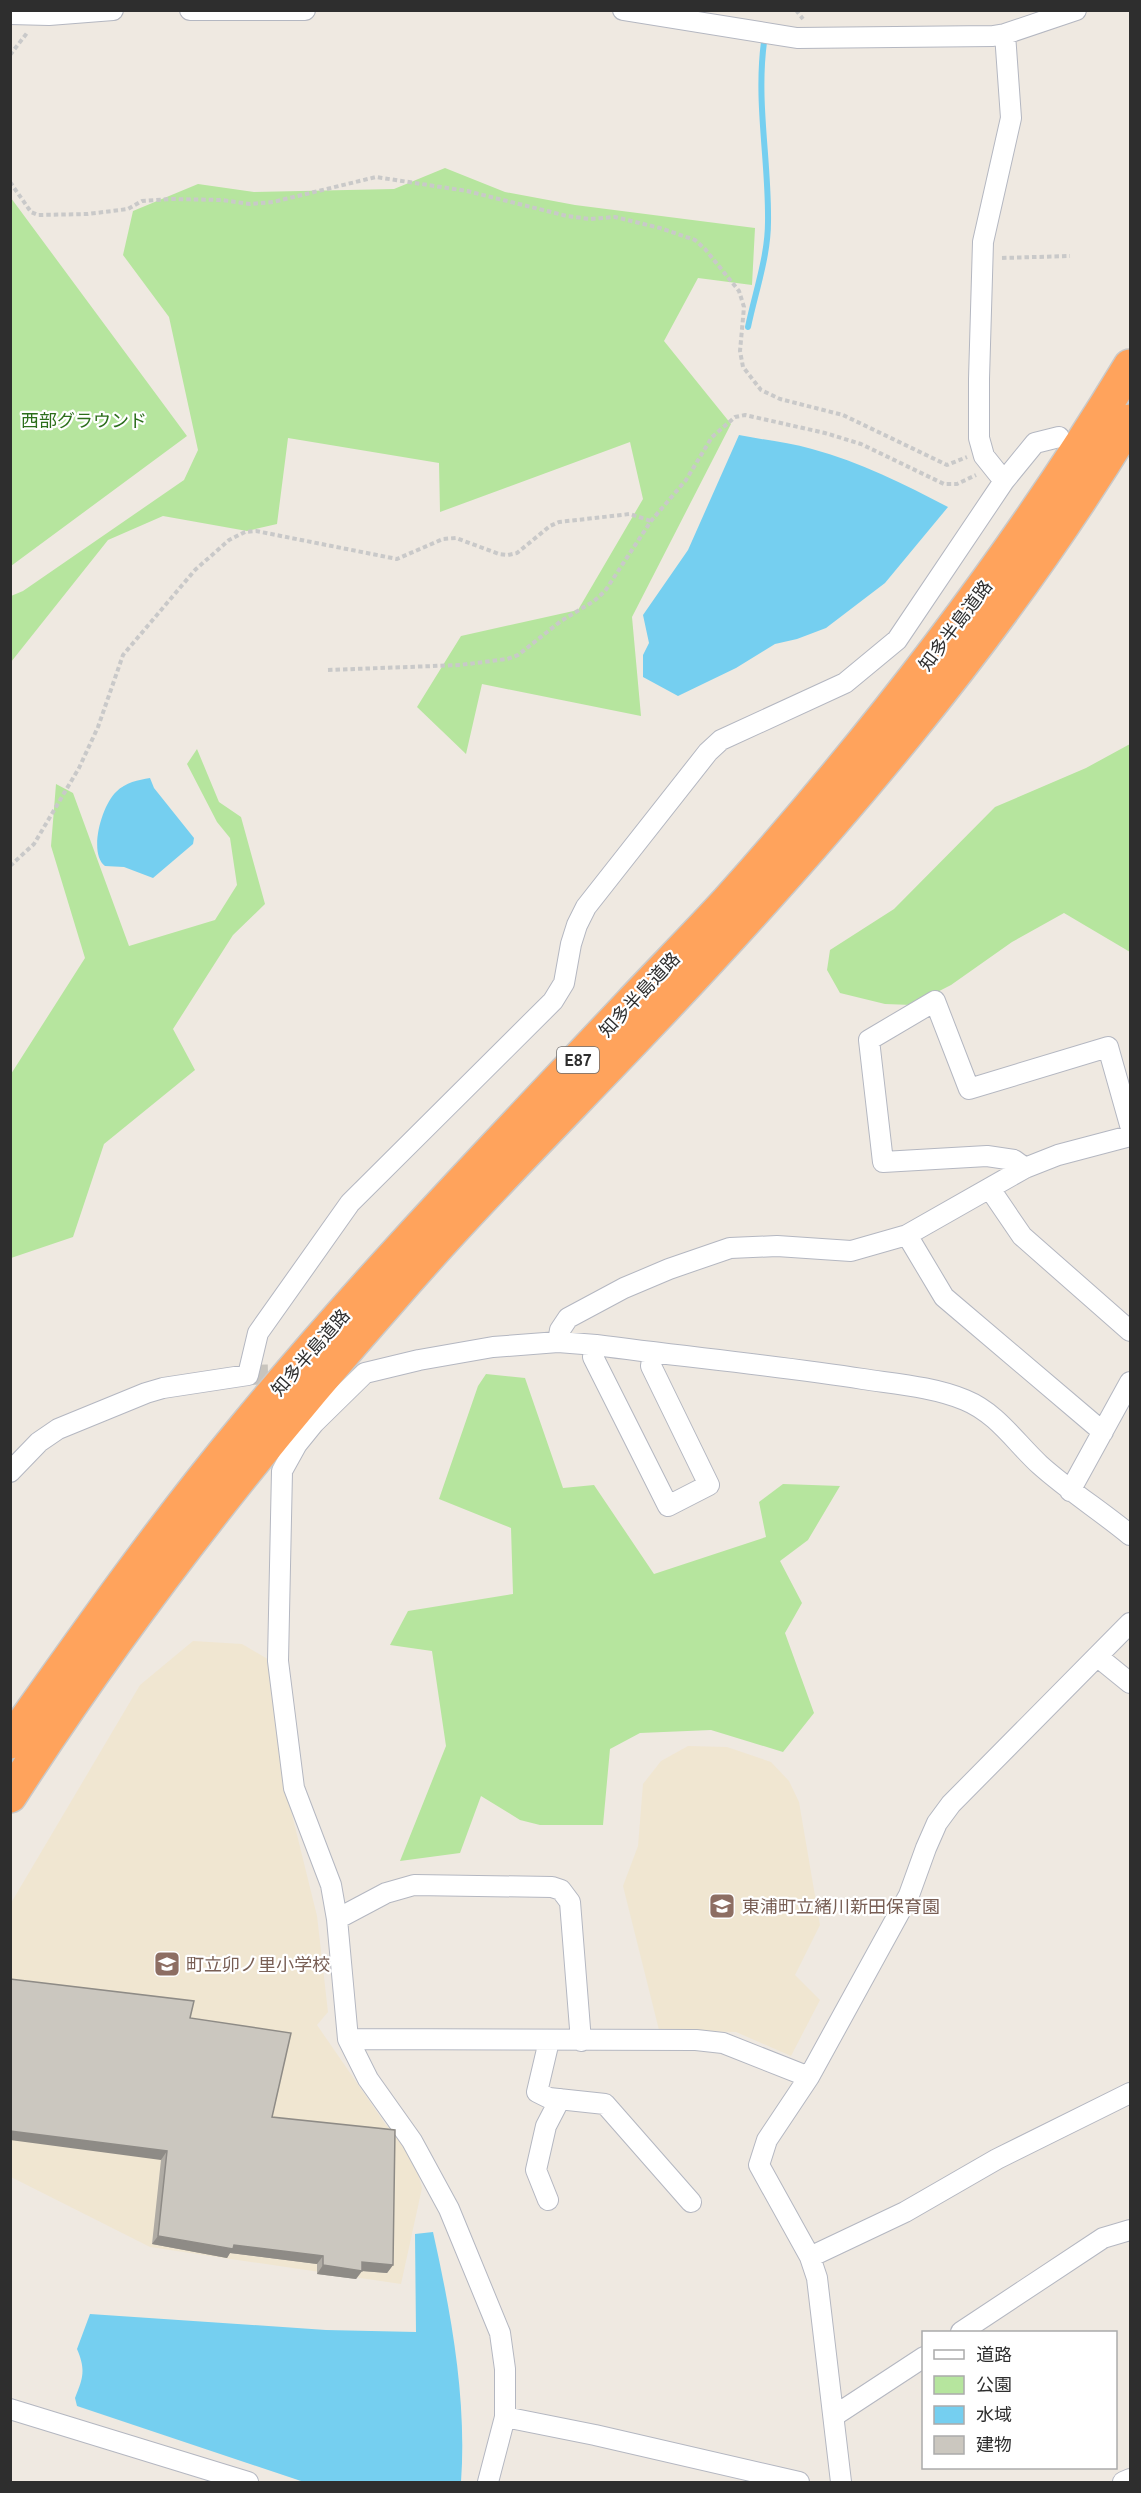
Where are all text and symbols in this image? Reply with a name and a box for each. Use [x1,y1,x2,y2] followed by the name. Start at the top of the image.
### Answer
[21,410,147,430] park label: 西部グラウンド
[915,576,995,674] street label: 知多半島道路
[595,948,683,1040] street label: 知多半島道路
[557,1047,599,1073] road number: E87
[267,1305,353,1399] street label: 知多半島道路
[707,1891,737,1921] school or university icon: 東浦町立緒川新田保育園
[742,1896,940,1916] place label: 東浦町立緒川新田保育園
[152,1949,182,1979] school or university icon: 町立卯ノ里小学校
[186,1954,330,1974] place label: 町立卯ノ里小学校
[922,2331,1117,2469] legend
[976,2344,1012,2364] text: 道路
[976,2374,1012,2394] text: 公園
[976,2404,1012,2424] text: 水域
[976,2434,1012,2454] text: 建物

